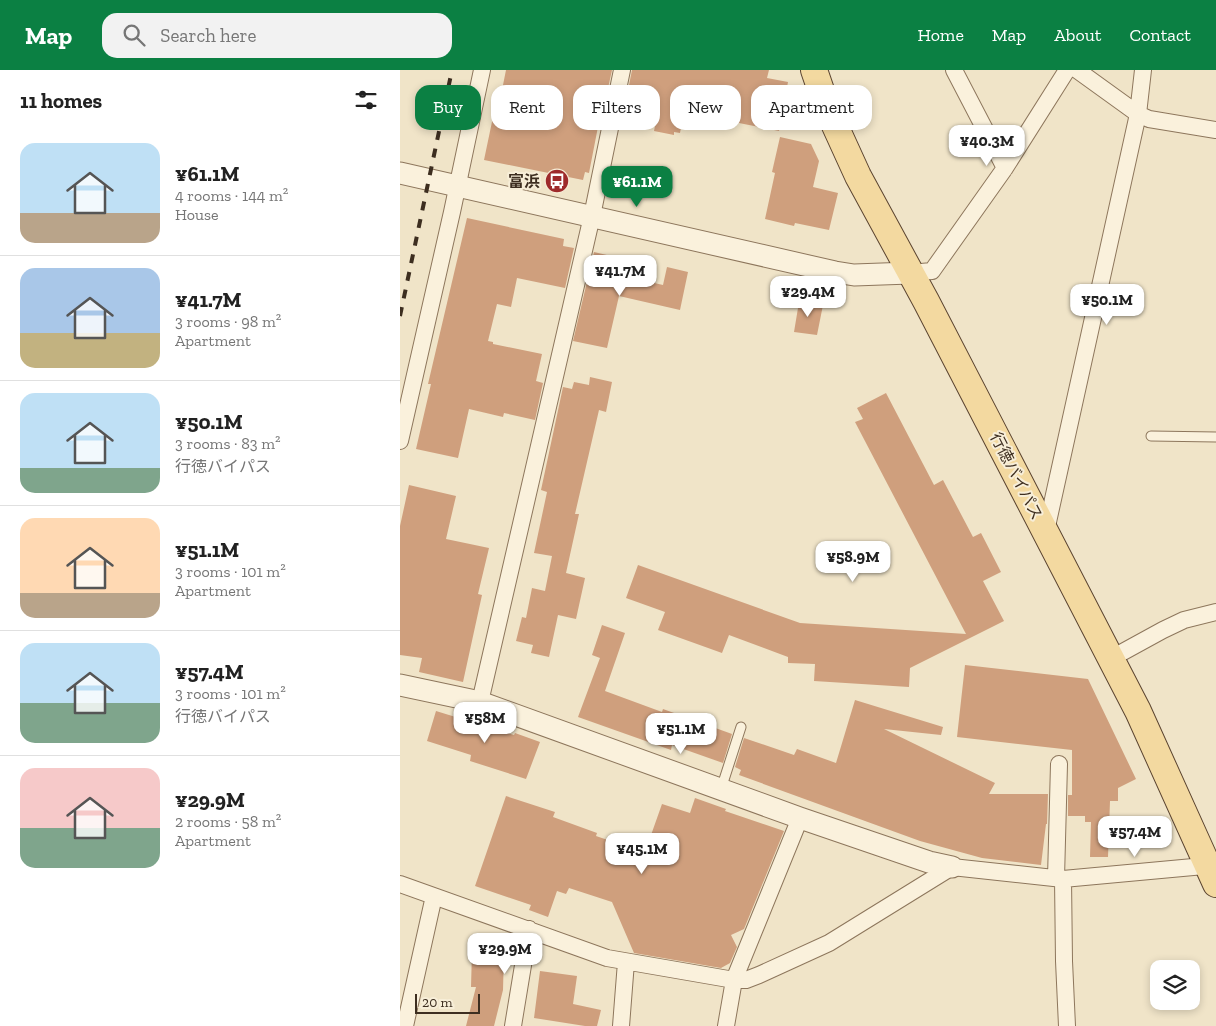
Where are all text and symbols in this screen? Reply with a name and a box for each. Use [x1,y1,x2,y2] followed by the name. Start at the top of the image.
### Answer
[102,13,452,58] search box
[25,21,72,50] text: Map
[120,21,148,49] icon: search
[160,24,257,47] text: Search here
[917,24,964,46] text: Home
[992,24,1026,46] text: Map
[1054,24,1101,46] text: About
[1129,24,1191,46] text: Contact
[415,85,481,130] chip: Buy
[491,85,563,130] chip: Rent
[573,85,660,130] chip: Filters
[670,85,741,130] chip: New
[751,85,872,130] chip: Apartment
[352,86,380,114] icon: filters
[20,88,102,113] text: 11 homes
[946,124,1028,167] pin: ¥40.3M
[960,131,1014,150] text: ¥40.3M
[175,161,239,186] text: ¥61.1M
[60,163,120,223] icon: home
[596,166,678,208] pin: ¥61.1M
[544,168,570,194] bus stop icon: 富浜
[508,172,540,191] place label: 富浜
[612,172,662,191] text: ¥61.1M
[175,186,288,205] text: 4 rooms · 144 m²
[175,205,218,224] text: House
[579,254,661,297] pin: ¥41.7M
[595,261,645,280] text: ¥41.7M
[767,276,849,318] pin: ¥29.4M
[781,282,835,301] text: ¥29.4M
[1066,284,1148,326] pin: ¥50.1M
[175,287,241,312] text: ¥41.7M
[60,288,120,348] icon: home
[1081,290,1133,309] text: ¥50.1M
[175,312,281,331] text: 3 rooms · 98 m²
[175,331,251,350] text: Apartment
[175,409,243,434] text: ¥50.1M
[60,413,120,473] icon: home
[986,429,1047,523] street label: 行徳バイパス
[175,434,281,453] text: 3 rooms · 83 m²
[175,457,271,476] text: 行徳バイパス
[175,537,239,562] text: ¥51.1M
[60,538,120,598] icon: home
[812,540,894,583] pin: ¥58.9M
[826,547,880,566] text: ¥58.9M
[175,562,286,581] text: 3 rooms · 101 m²
[175,581,251,600] text: Apartment
[175,659,244,684] text: ¥57.4M
[60,663,120,723] icon: home
[175,684,286,703] text: 3 rooms · 101 m²
[455,702,515,744] pin: ¥58M
[175,707,271,726] text: 行徳バイパス
[465,708,505,727] text: ¥58M
[640,712,722,755] pin: ¥51.1M
[657,719,705,738] text: ¥51.1M
[175,787,245,812] text: ¥29.9M
[60,788,120,848] icon: home
[175,812,281,831] text: 2 rooms · 58 m²
[1094,816,1176,858] pin: ¥57.4M
[1109,822,1161,841] text: ¥57.4M
[175,831,251,850] text: Apartment
[601,832,683,875] pin: ¥45.1M
[616,839,668,858] text: ¥45.1M
[464,932,546,975] pin: ¥29.9M
[478,939,532,958] text: ¥29.9M
[1150,960,1200,1010] map controls
[1150,960,1200,1010] button: layers
[415,991,480,1014] scale bar
[422,994,453,1011] text: 20 m

